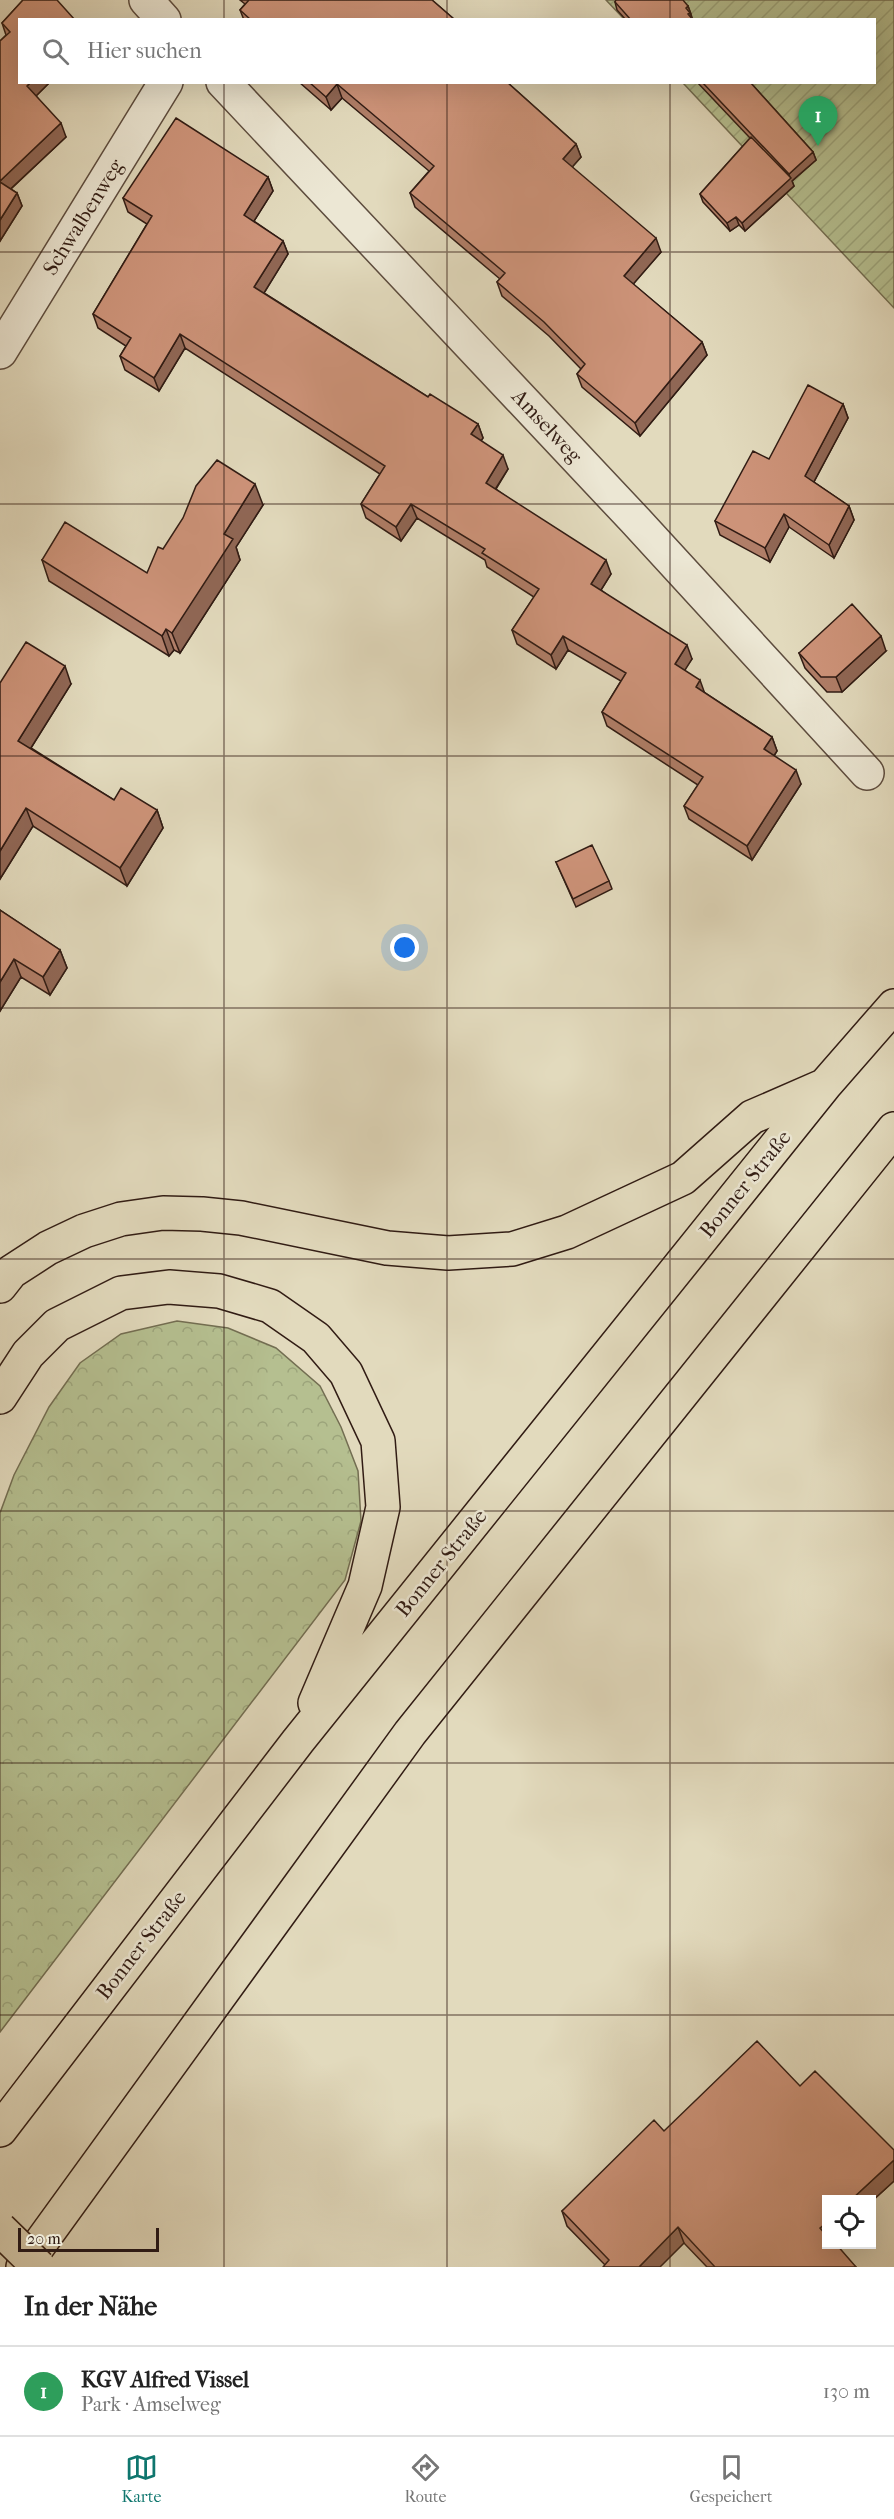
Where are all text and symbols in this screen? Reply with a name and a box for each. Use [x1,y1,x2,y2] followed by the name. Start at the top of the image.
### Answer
[18,18,876,84] search box
[39,35,72,68] icon: search
[87,38,202,64] text: Hier suchen
[798,96,838,146] pin: 1
[38,154,129,279] street label: Schwalbenweg
[506,384,588,468] street label: Amselweg
[390,933,419,962] your location
[694,1125,796,1243] street label: Bonner Straße
[390,1504,492,1622] street label: Bonner Straße
[91,1886,191,2004] street label: Bonner Straße
[822,2195,876,2249] map controls
[822,2195,876,2249] button: locate
[18,2225,159,2252] scale bar
[27,2229,61,2248] text: 20 m
[24,2291,157,2322] text: In der Nähe
[81,2367,249,2393] text: KGV Alfred Vissel
[40,2380,47,2403] text: 1
[823,2380,870,2403] text: 130 m
[81,2393,221,2416] text: Park · Amselweg
[122,2451,161,2506] tab: Karte
[404,2451,446,2506] tab: Route
[690,2451,772,2506] tab: Gespeichert

